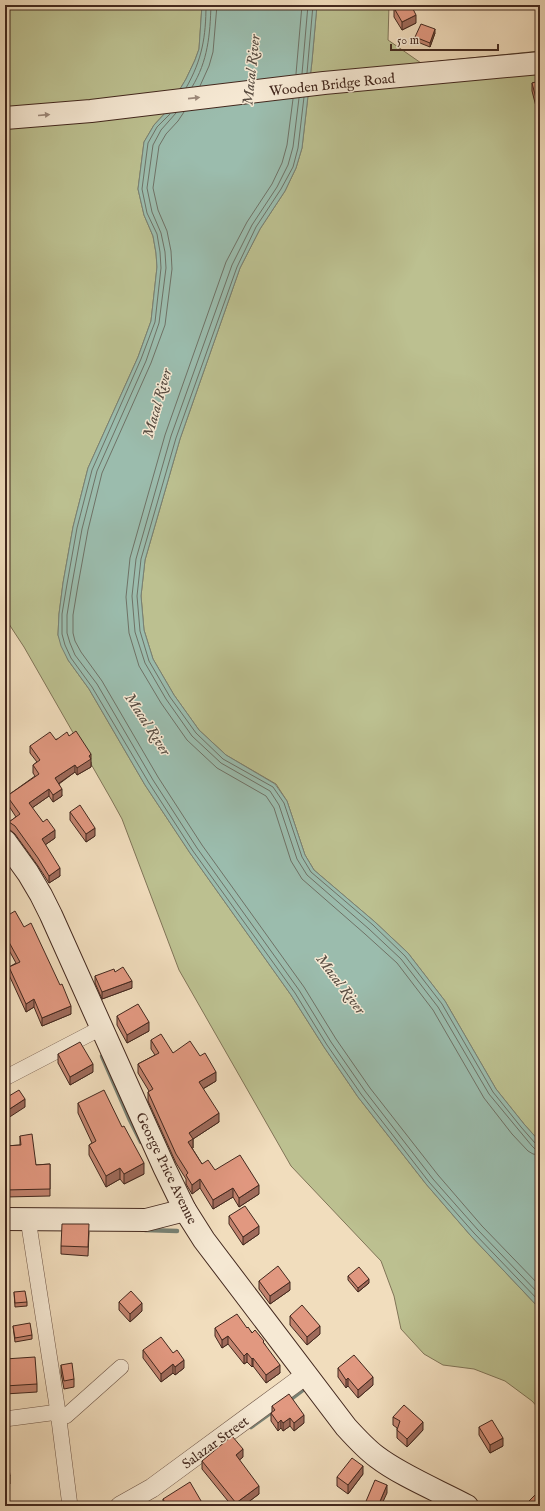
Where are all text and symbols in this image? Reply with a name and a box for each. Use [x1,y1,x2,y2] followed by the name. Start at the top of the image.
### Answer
[391,26,498,52] scale bar
[238,33,265,106] water label: Macal River
[397,33,419,48] text: 50 m
[268,69,396,101] street label: Wooden Bridge Road
[188,95,200,101] one-way arrow
[38,112,50,118] one-way arrow
[139,366,177,440] water label: Macal River
[120,689,175,760] water label: Macal River
[312,950,370,1019] water label: Macal River
[131,1109,201,1228] street label: George Price Avenue
[178,1412,253,1473] street label: Salazar Street

